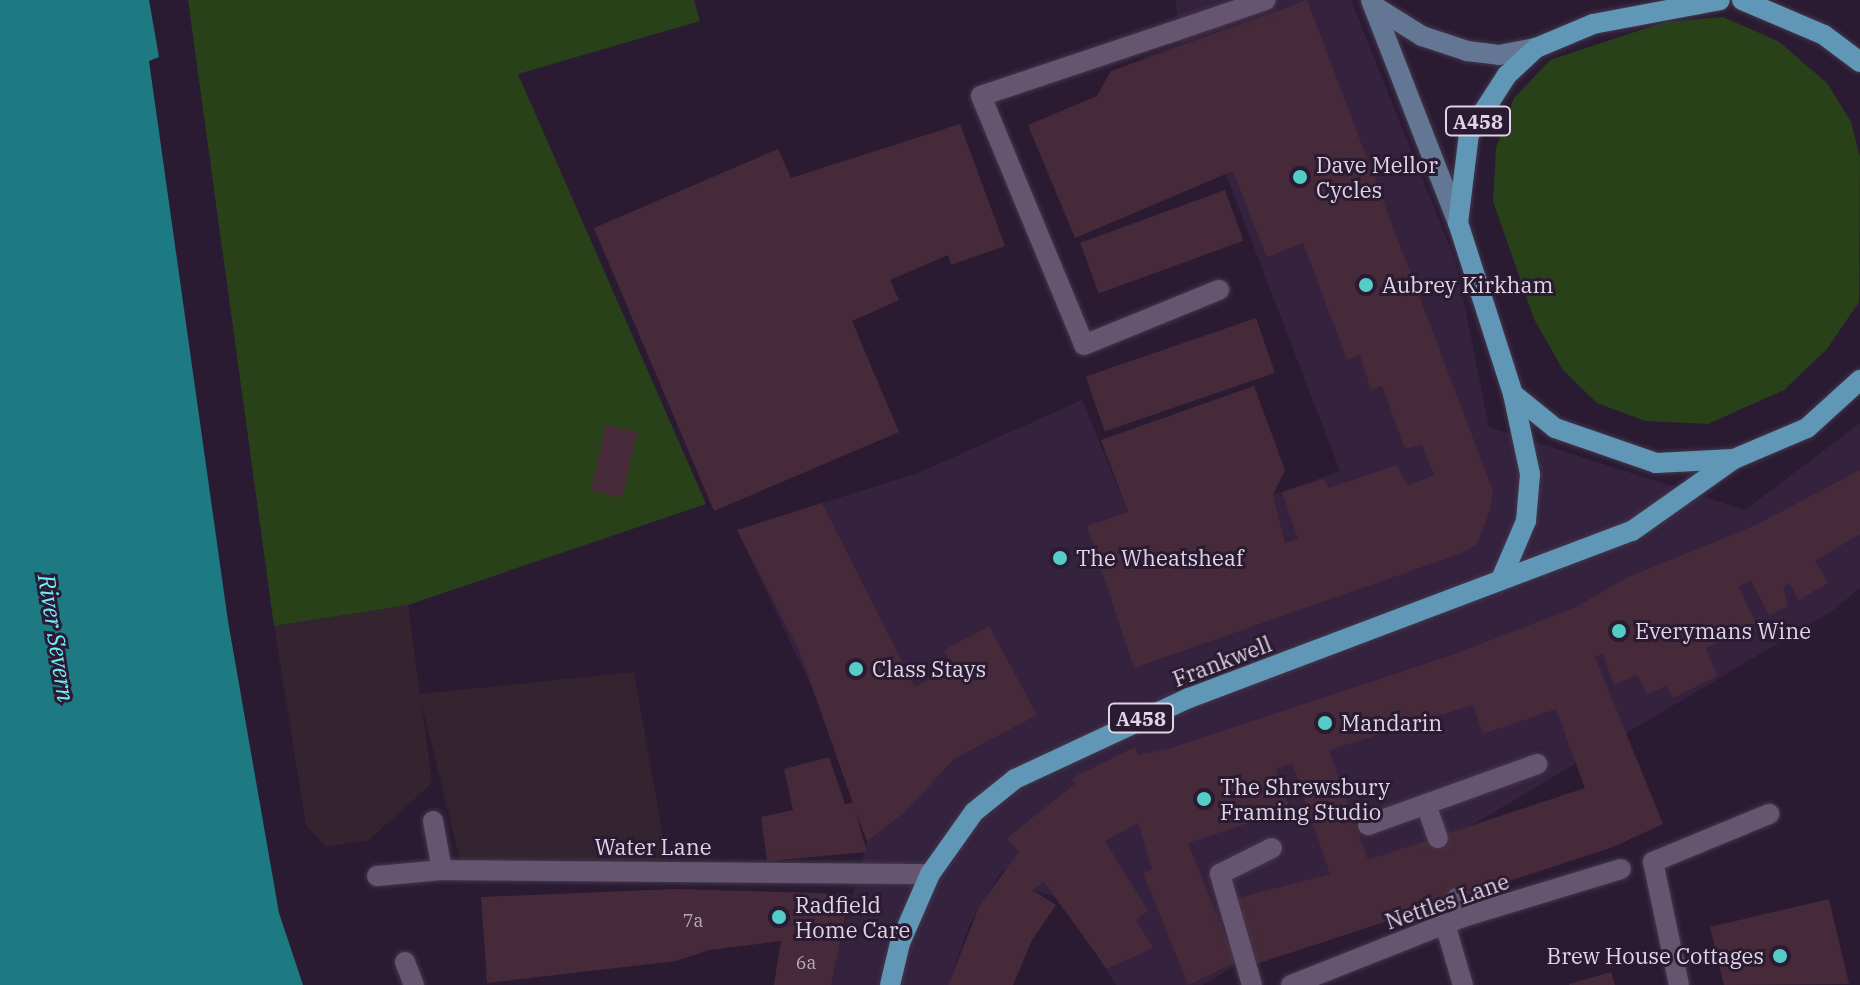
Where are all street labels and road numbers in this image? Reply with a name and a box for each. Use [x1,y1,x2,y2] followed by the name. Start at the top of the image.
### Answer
[1444,105,1512,137] road number: A458
[1169,630,1275,692] street label: Frankwell
[1107,702,1175,734] road number: A458
[594,834,712,860] street label: Water Lane
[1382,867,1512,935] street label: Nettles Lane

